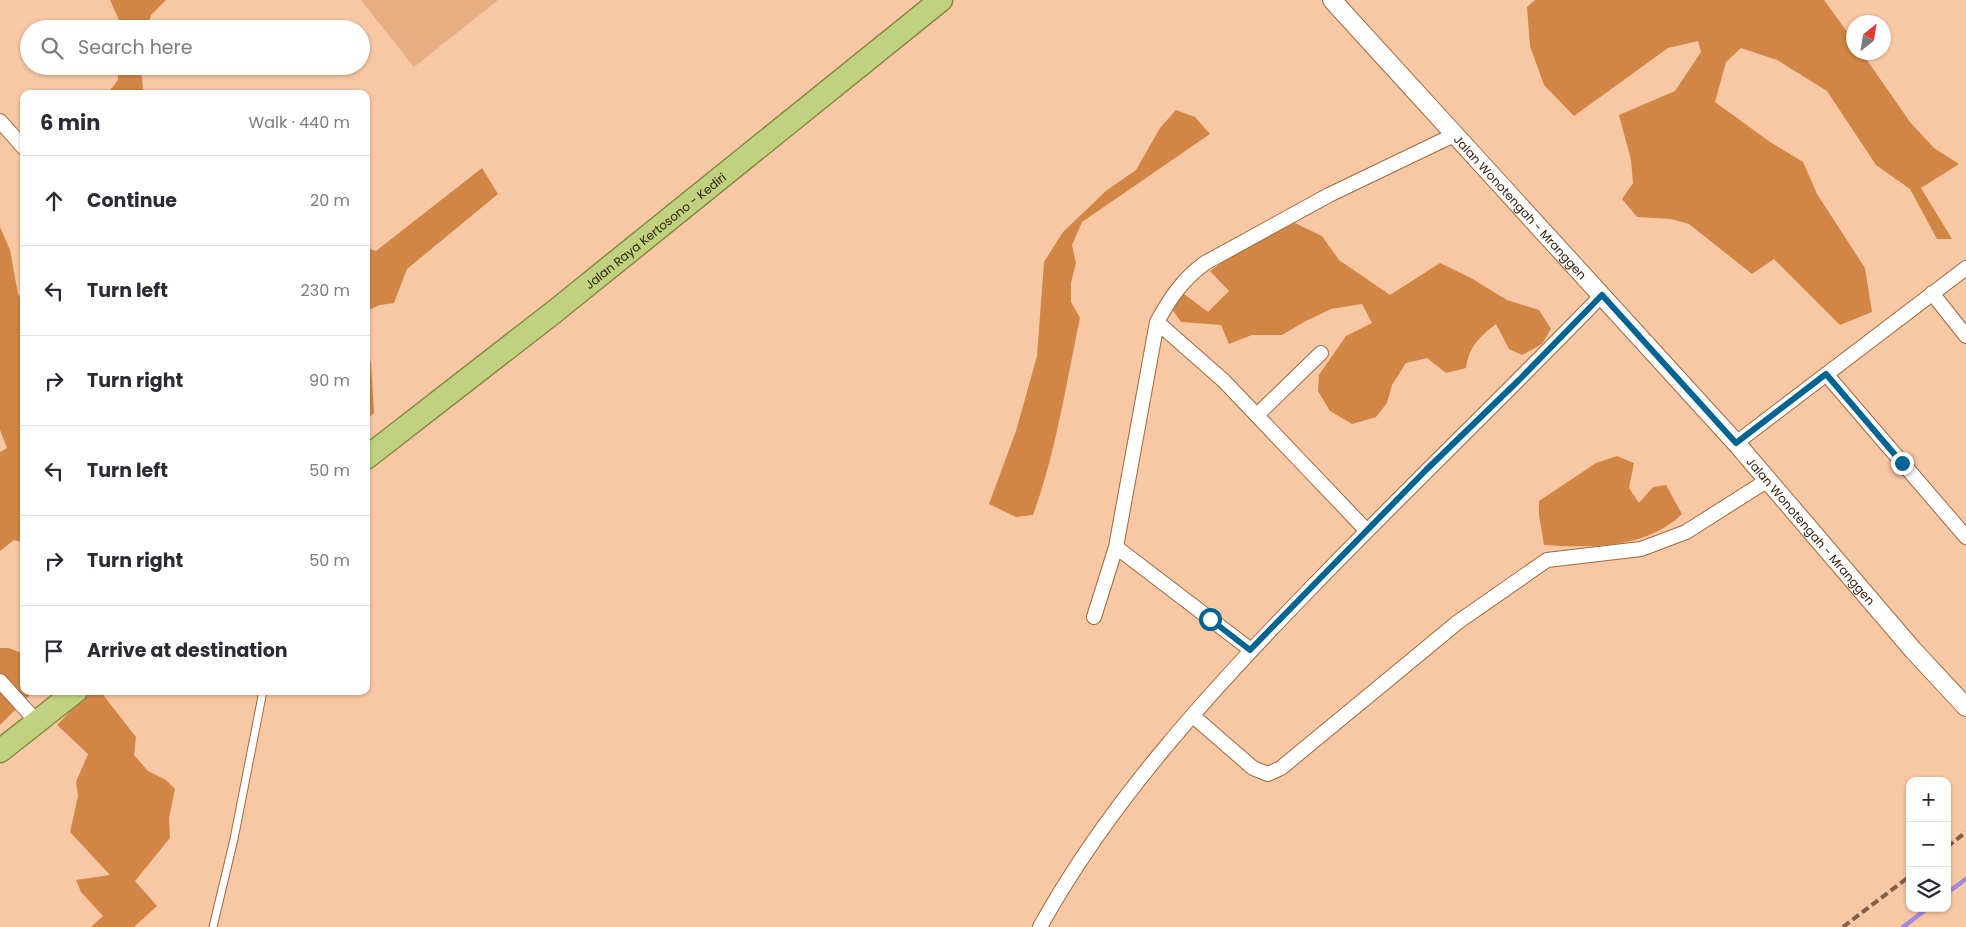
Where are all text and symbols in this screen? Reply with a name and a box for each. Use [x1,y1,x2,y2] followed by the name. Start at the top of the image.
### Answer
[1846,15,1891,60] north arrow
[20,20,370,75] search box
[38,34,66,62] icon: search
[78,34,192,61] text: Search here
[40,108,100,137] text: 6 min
[249,111,350,134] text: Walk · 440 m
[1450,131,1591,283] street label: Jalan Wonotengah - Mranggen
[581,168,729,293] street label: Jalan Raya Kertosono - Kediri
[40,187,68,215] icon: ahead
[87,187,177,214] text: Continue
[310,189,350,212] text: 20 m
[40,277,68,305] icon: left
[87,277,168,304] text: Turn left
[301,279,350,302] text: 230 m
[40,367,68,395] icon: right
[87,367,183,394] text: Turn right
[309,369,350,392] text: 90 m
[1891,452,1914,475] route end
[1743,453,1879,608] street label: Jalan Wonotengah - Mranggen
[40,457,68,485] icon: left
[87,457,168,484] text: Turn left
[309,459,350,482] text: 50 m
[40,547,68,575] icon: right
[87,547,183,574] text: Turn right
[309,549,350,572] text: 50 m
[1199,608,1222,631] route start
[40,637,68,665] icon: arrive
[87,637,288,664] text: Arrive at destination
[1906,777,1951,912] map controls
[1906,777,1951,822] button: +
[1906,822,1951,867] button: −
[1906,867,1951,912] button: layers

